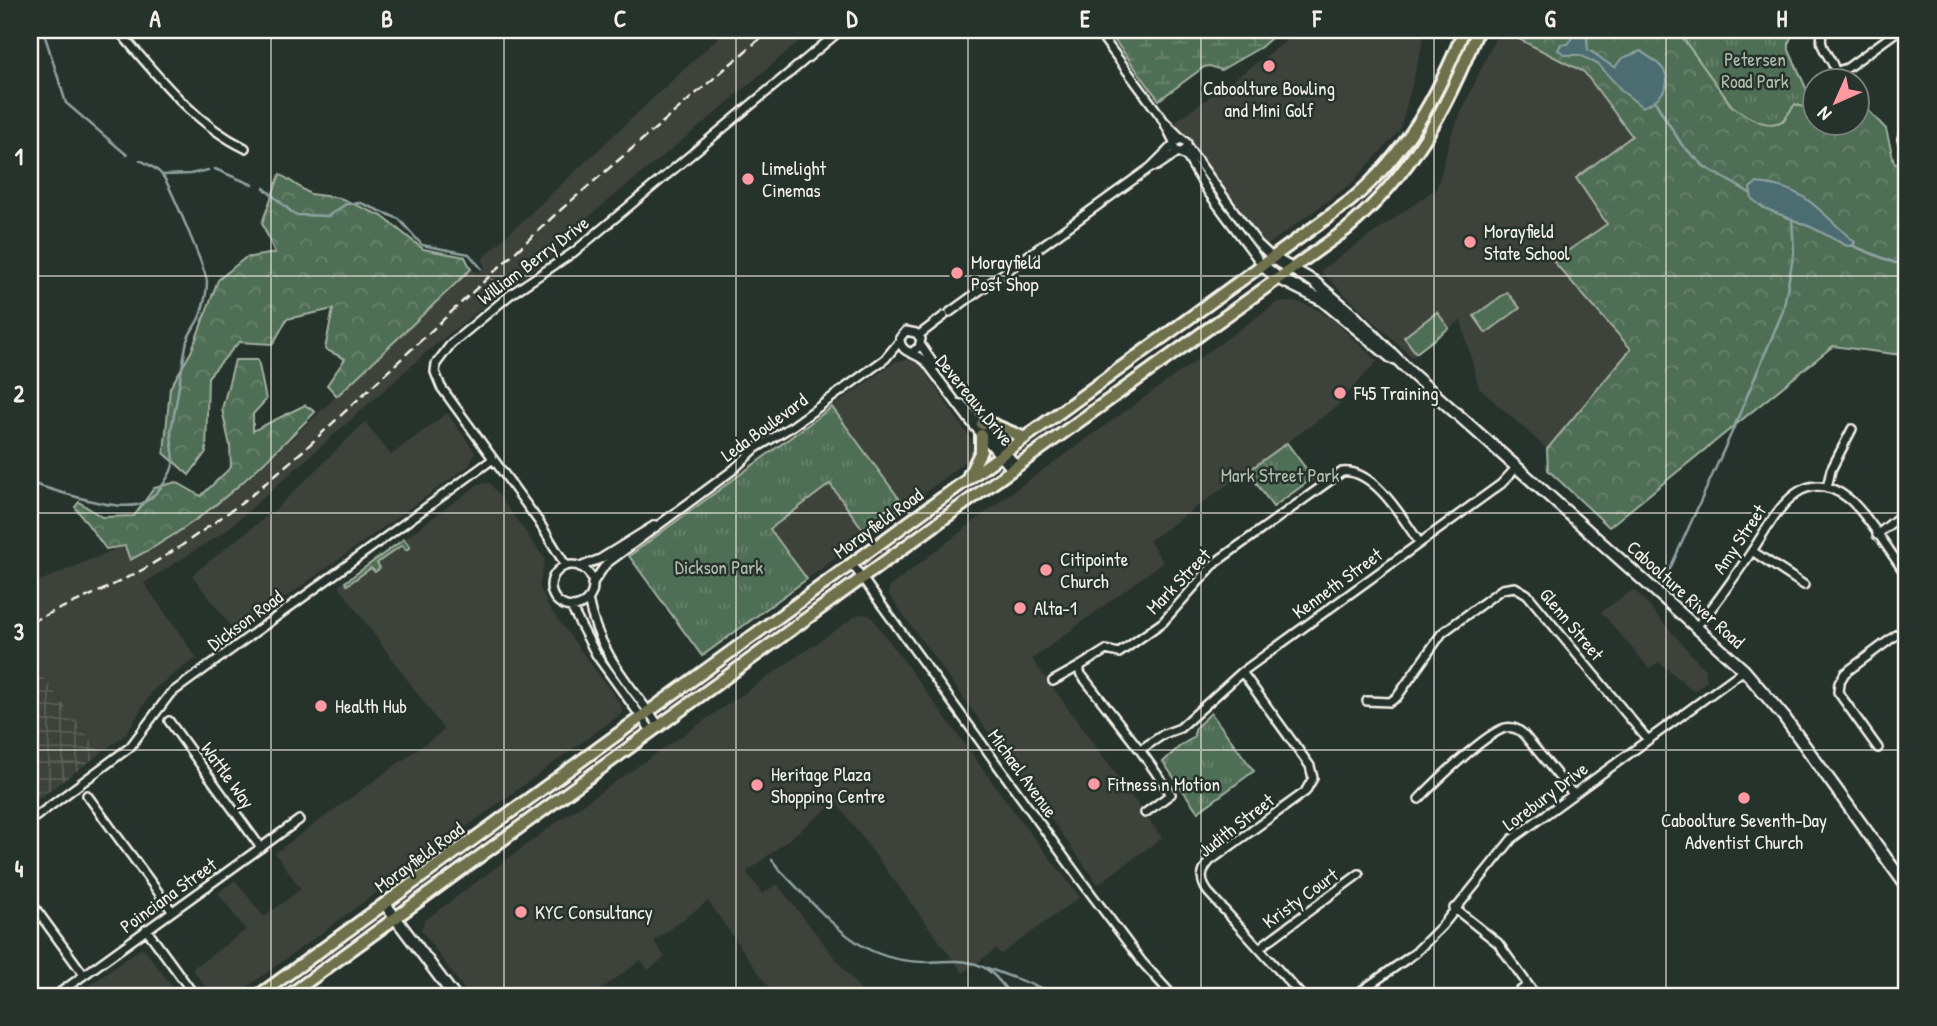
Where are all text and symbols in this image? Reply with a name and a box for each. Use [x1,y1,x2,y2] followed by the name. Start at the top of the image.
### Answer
[149,3,161,34] text: A
[381,3,393,34] text: B
[614,3,626,34] text: C
[847,3,859,34] text: D
[1080,3,1091,34] text: E
[1312,3,1323,34] text: F
[1544,3,1556,34] text: G
[1777,3,1788,34] text: H
[1721,46,1789,94] park label: Petersen Road Park
[1261,58,1277,74] marker: Caboolture Bowling and Mini Golf
[1800,66,1870,136] north arrow
[1203,75,1335,123] place label: Caboolture Bowling and Mini Golf
[1811,101,1837,127] text: N
[15,141,23,172] text: 1
[762,155,827,203] place label: Limelight Cinemas
[740,171,756,187] marker: Limelight Cinemas
[472,209,594,310] street label: William Berry Drive
[1484,218,1571,266] place label: Morayfield State School
[1462,234,1478,250] marker: Morayfield State School
[971,249,1041,297] place label: Morayfield Post Shop
[949,265,965,281] marker: Morayfield Post Shop
[930,349,1020,451] street label: Devereaux Drive
[14,378,25,409] text: 2
[1353,380,1438,406] place label: F45 Training
[1332,385,1348,401] marker: F45 Training
[715,386,813,467] street label: Leda Boulevard
[1221,462,1339,488] park label: Mark Street Park
[828,481,929,564] street label: Morayfield Road
[1706,499,1772,579] street label: Amy Street
[1621,534,1751,654] street label: Caboolture River Road
[1287,541,1388,624] street label: Kenneth Street
[1140,542,1216,620] street label: Mark Street
[1060,546,1129,594] place label: Citipointe Church
[675,554,763,580] park label: Dickson Park
[1038,562,1054,578] marker: Citipointe Church
[1534,582,1610,666] street label: Glenn Street
[202,583,289,656] street label: Dickson Road
[1034,595,1077,621] place label: Alta-1
[1012,600,1028,616] marker: Alta-1
[14,616,24,647] text: 3
[335,693,407,719] place label: Health Hub
[313,698,329,714] marker: Health Hub
[982,723,1064,823] street label: Michael Avenue
[195,736,261,814] street label: Wattle Way
[1497,755,1593,837] street label: Lorebury Drive
[771,761,886,809] place label: Heritage Plaza Shopping Centre
[1107,771,1220,797] place label: Fitness n Motion
[1086,776,1102,792] marker: Fitness n Motion
[749,777,765,793] marker: Heritage Plaza Shopping Centre
[1193,787,1280,863] street label: Judith Street
[1736,790,1752,806] marker: Caboolture Seventh-Day Adventist Church
[1661,807,1827,855] place label: Caboolture Seventh-Day Adventist Church
[369,815,470,898] street label: Morayfield Road
[115,851,222,939] street label: Poinciana Street
[15,853,24,884] text: 4
[1257,862,1343,934] street label: Kristy Court
[535,899,653,925] place label: KYC Consultancy
[513,904,529,920] marker: KYC Consultancy

